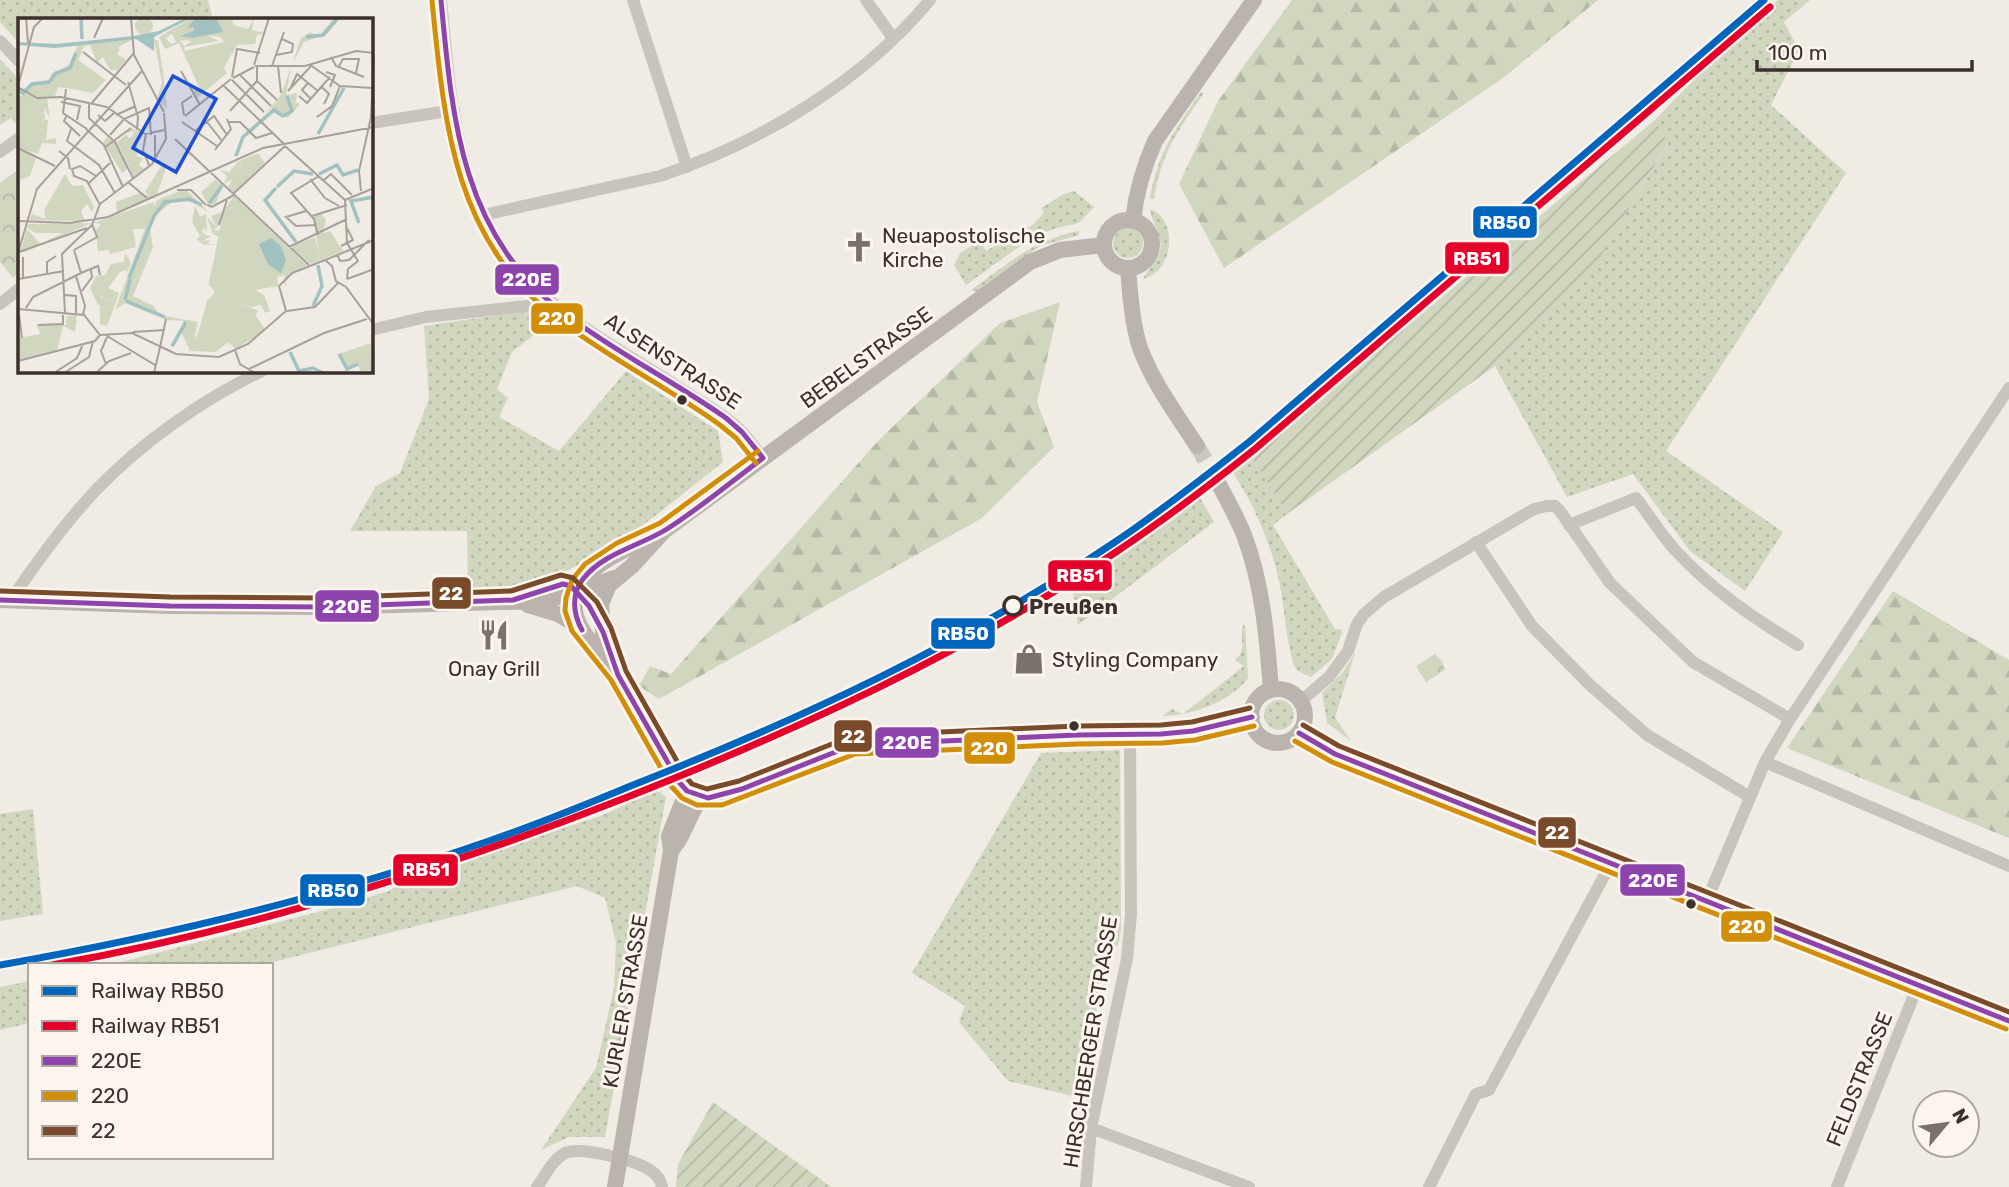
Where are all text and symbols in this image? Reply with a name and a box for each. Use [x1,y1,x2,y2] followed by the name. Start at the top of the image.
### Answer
[18,18,373,373] inset map
[1757,28,1972,72] scale bar
[1768,40,1827,65] text: 100 m
[1472,205,1538,239] line badge: RB50
[1479,211,1531,234] text: RB50
[882,223,1045,272] place label: Neuapostolische Kirche
[842,230,876,264] church icon: Neuapostolische Kirche
[1444,241,1510,275] line badge: RB51
[1453,247,1501,270] text: RB51
[494,263,560,296] line badge: 220E
[502,268,552,291] text: 220E
[795,301,937,413] street label: BEBELSTRASSE
[530,302,584,335] line badge: 220
[538,307,576,330] text: 220
[600,308,746,414] street label: ALSENSTRASSE
[675,393,689,407] unlabelled marker
[1047,559,1113,592] line badge: RB51
[1056,564,1104,587] text: RB51
[431,576,472,610] line badge: 22
[439,582,463,605] text: 22
[314,589,380,623] line badge: 220E
[1029,594,1118,619] place label: Preußen
[322,595,372,618] text: 220E
[1003,596,1023,616] marker: Preußen
[930,617,996,650] line badge: RB50
[477,618,511,652] restaurant icon: Onay Grill
[937,622,989,645] text: RB50
[1012,642,1046,676] shop icon: Styling Company
[1052,647,1219,672] place label: Styling Company
[448,656,540,681] place label: Onay Grill
[833,719,873,753] line badge: 22
[1067,719,1081,733] unlabelled marker
[841,725,865,748] text: 22
[874,726,940,759] line badge: 220E
[882,731,932,754] text: 220E
[963,731,1016,765] line badge: 220
[970,737,1008,760] text: 220
[1537,816,1577,849] line badge: 22
[1545,821,1569,844] text: 22
[392,853,459,887] line badge: RB51
[402,858,450,881] text: RB51
[1619,863,1686,897] line badge: 220E
[1628,869,1678,892] text: 220E
[299,873,366,907] line badge: RB50
[307,879,359,902] text: RB50
[1684,897,1698,911] unlabelled marker
[1720,910,1773,943] line badge: 220
[597,912,653,1090] street label: KURLER STRASSE
[1058,914,1122,1170] street label: HIRSCHBERGER STRASSE
[1728,915,1766,938] text: 220
[28,963,273,1159] legend
[91,978,224,1003] text: Railway RB50
[1821,1008,1897,1150] street label: FELDSTRASSE
[91,1013,220,1038] text: Railway RB51
[91,1048,142,1073] text: 220E
[91,1083,129,1108] text: 220
[1911,1089,1981,1159] north arrow
[1947,1104,1974,1128] text: N
[91,1118,116,1143] text: 22

